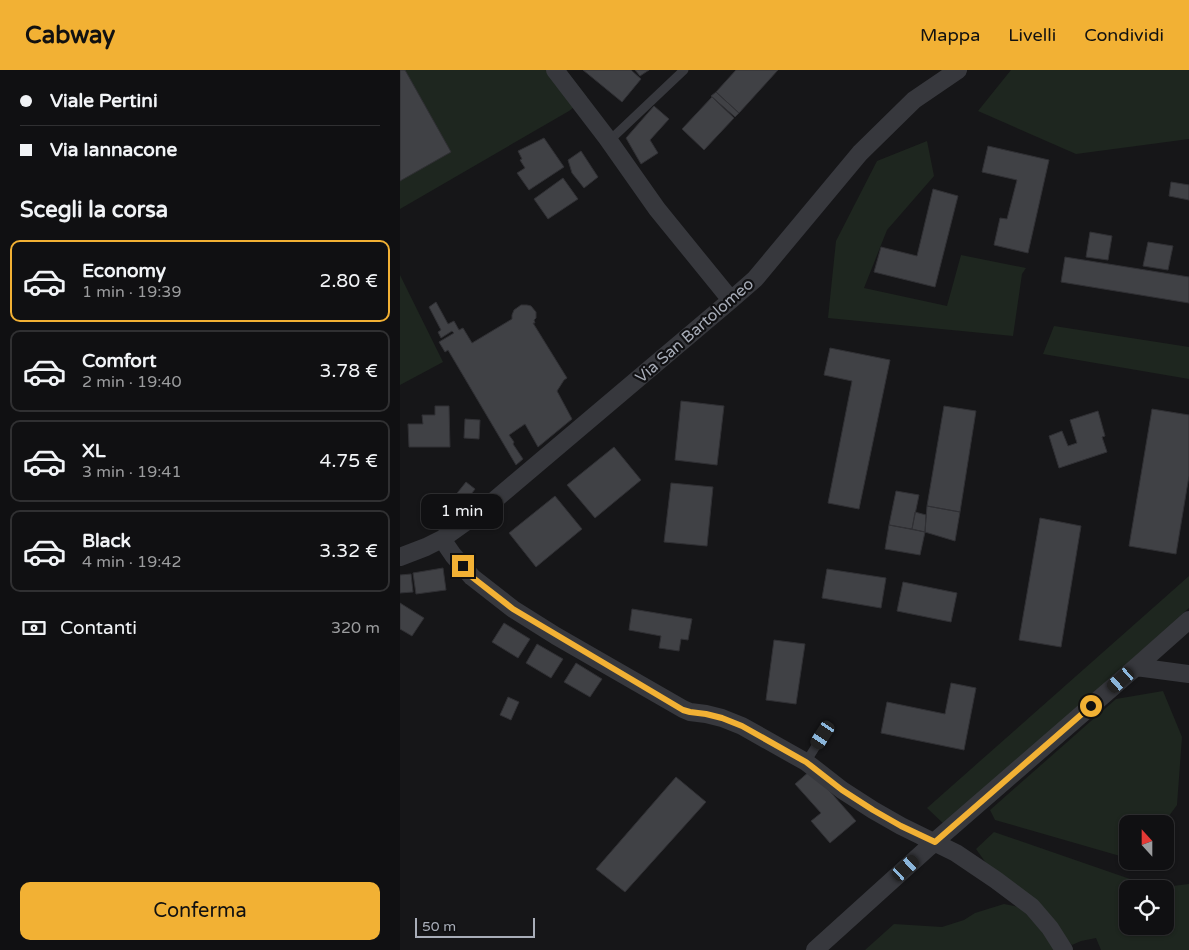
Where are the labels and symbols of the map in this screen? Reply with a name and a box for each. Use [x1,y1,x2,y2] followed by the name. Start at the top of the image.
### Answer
[632,274,758,387] street label: Via San Bartolomeo
[422,494,504,528] callout: 1 min
[452,555,474,577] route end
[1104,664,1137,696] car
[1080,695,1102,717] route start
[808,718,837,752] car
[1119,815,1174,870] north arrow
[889,852,922,884] car
[415,915,535,938] scale bar

